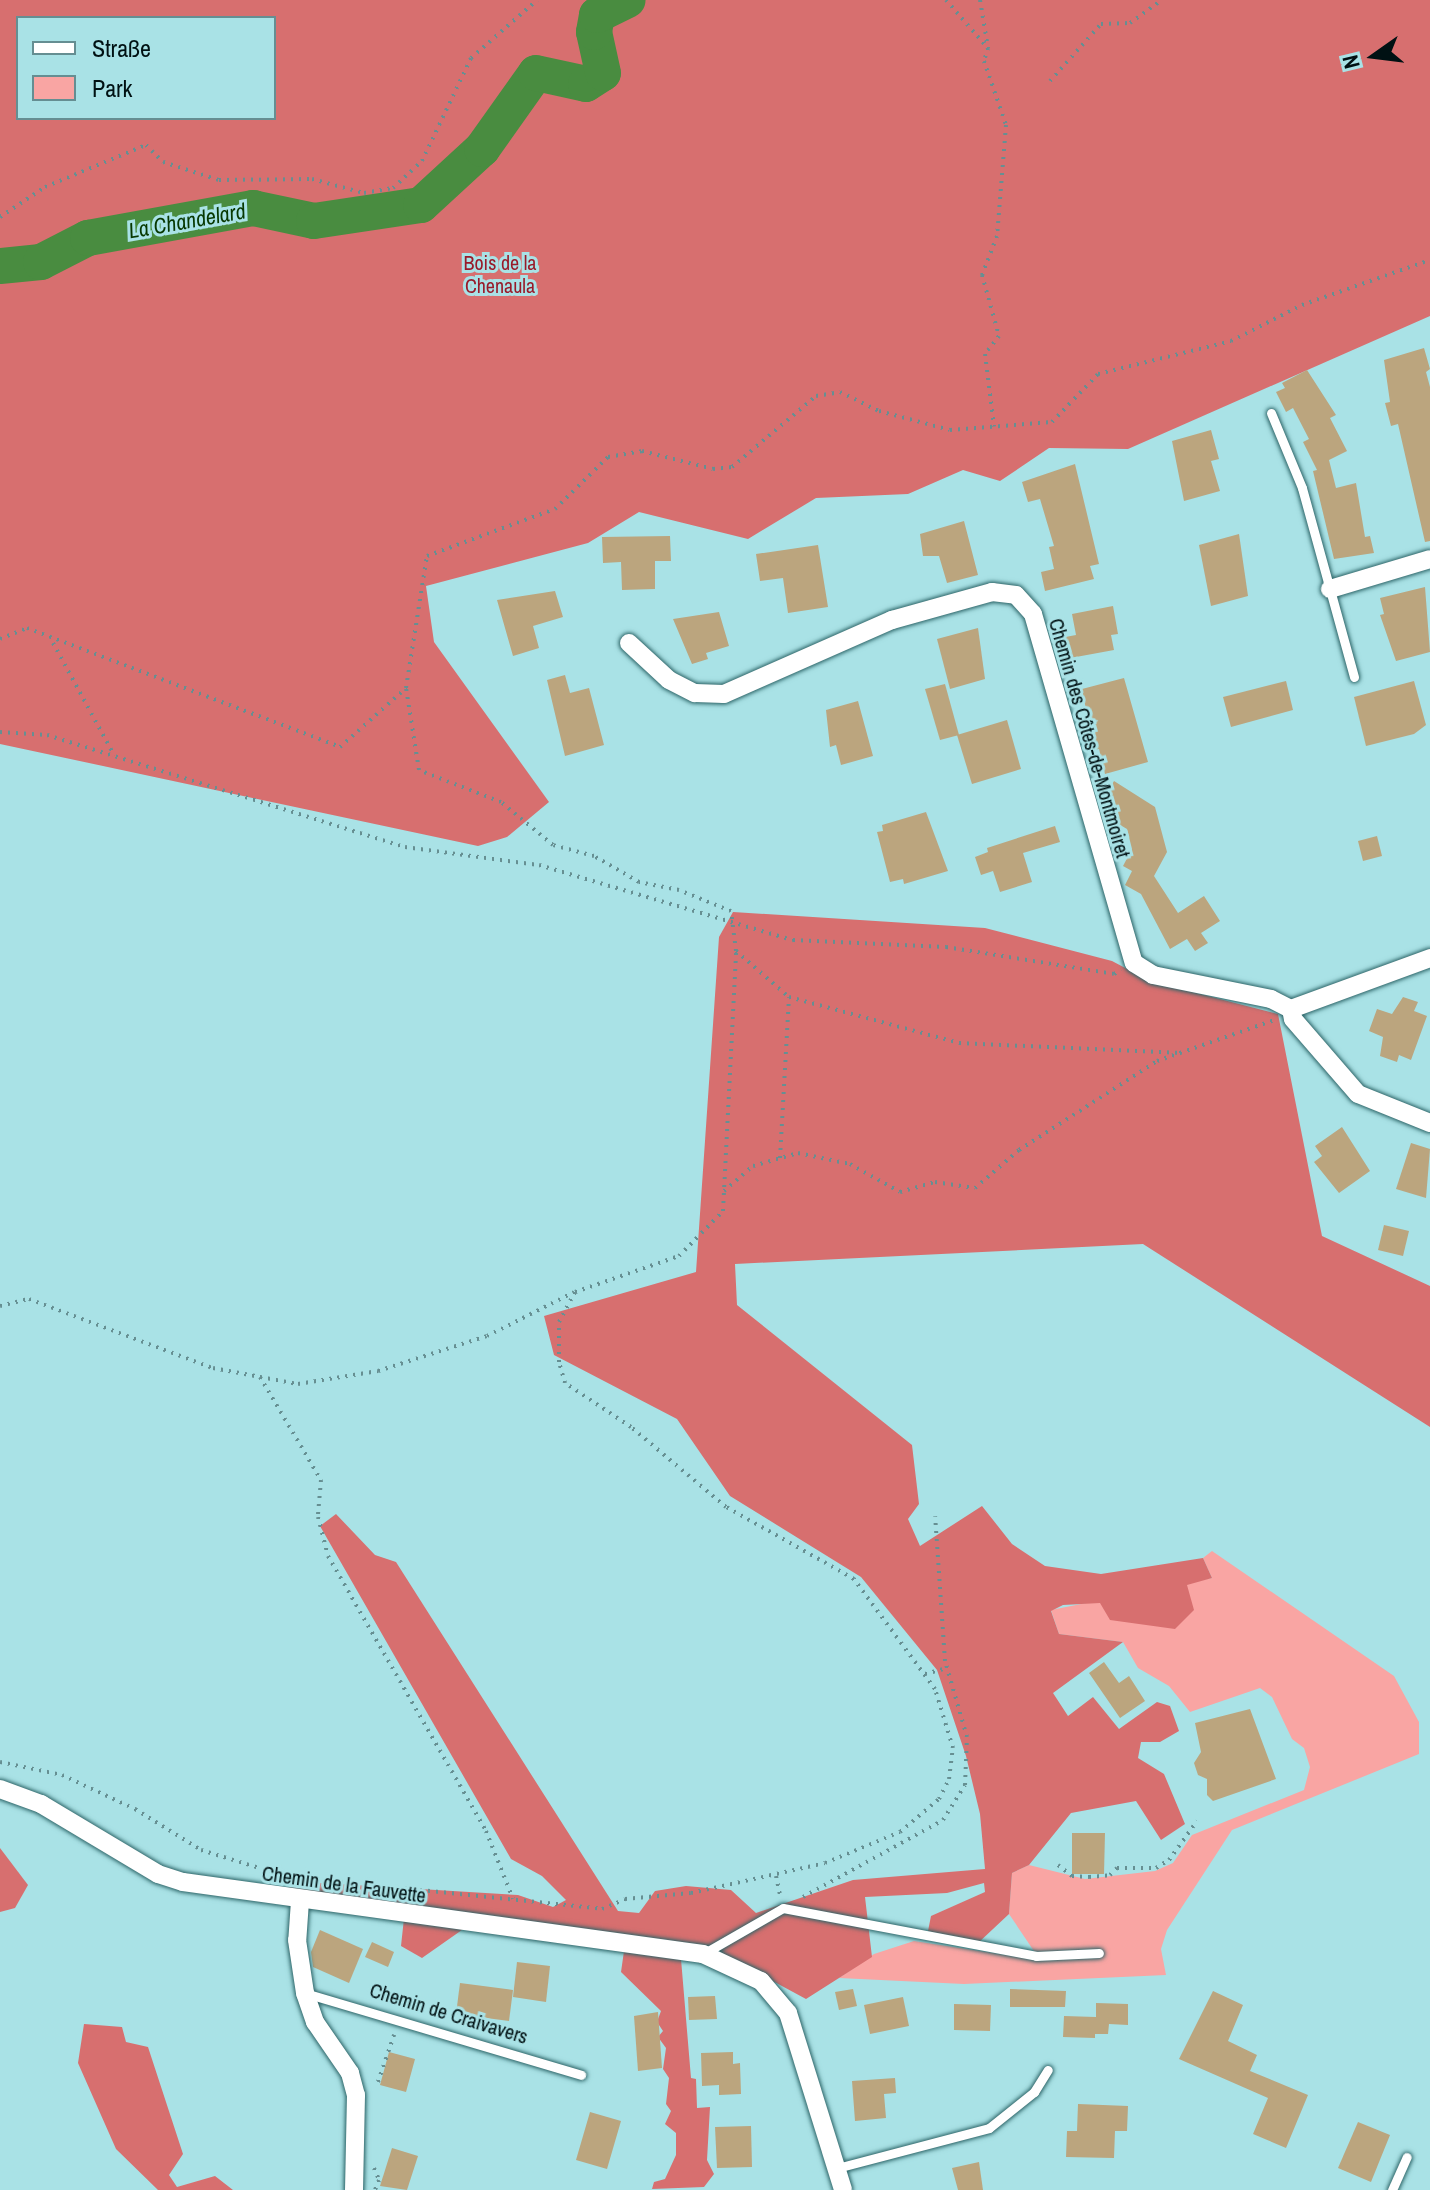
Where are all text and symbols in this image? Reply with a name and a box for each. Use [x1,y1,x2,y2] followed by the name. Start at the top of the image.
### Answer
[16,16,276,120] legend
[1334,16,1414,96] north arrow
[92,32,151,64] text: Straße
[1335,52,1367,72] text: N
[92,72,132,104] text: Park
[126,198,248,244] water label: La Chandelard
[464,251,536,298] park label: Bois de la Chenaula
[1044,616,1136,860] street label: Chemin des Côtes-de-Montmoiret
[261,1861,427,1907] street label: Chemin de la Fauvette
[367,1978,531,2048] street label: Chemin de Craivavers

